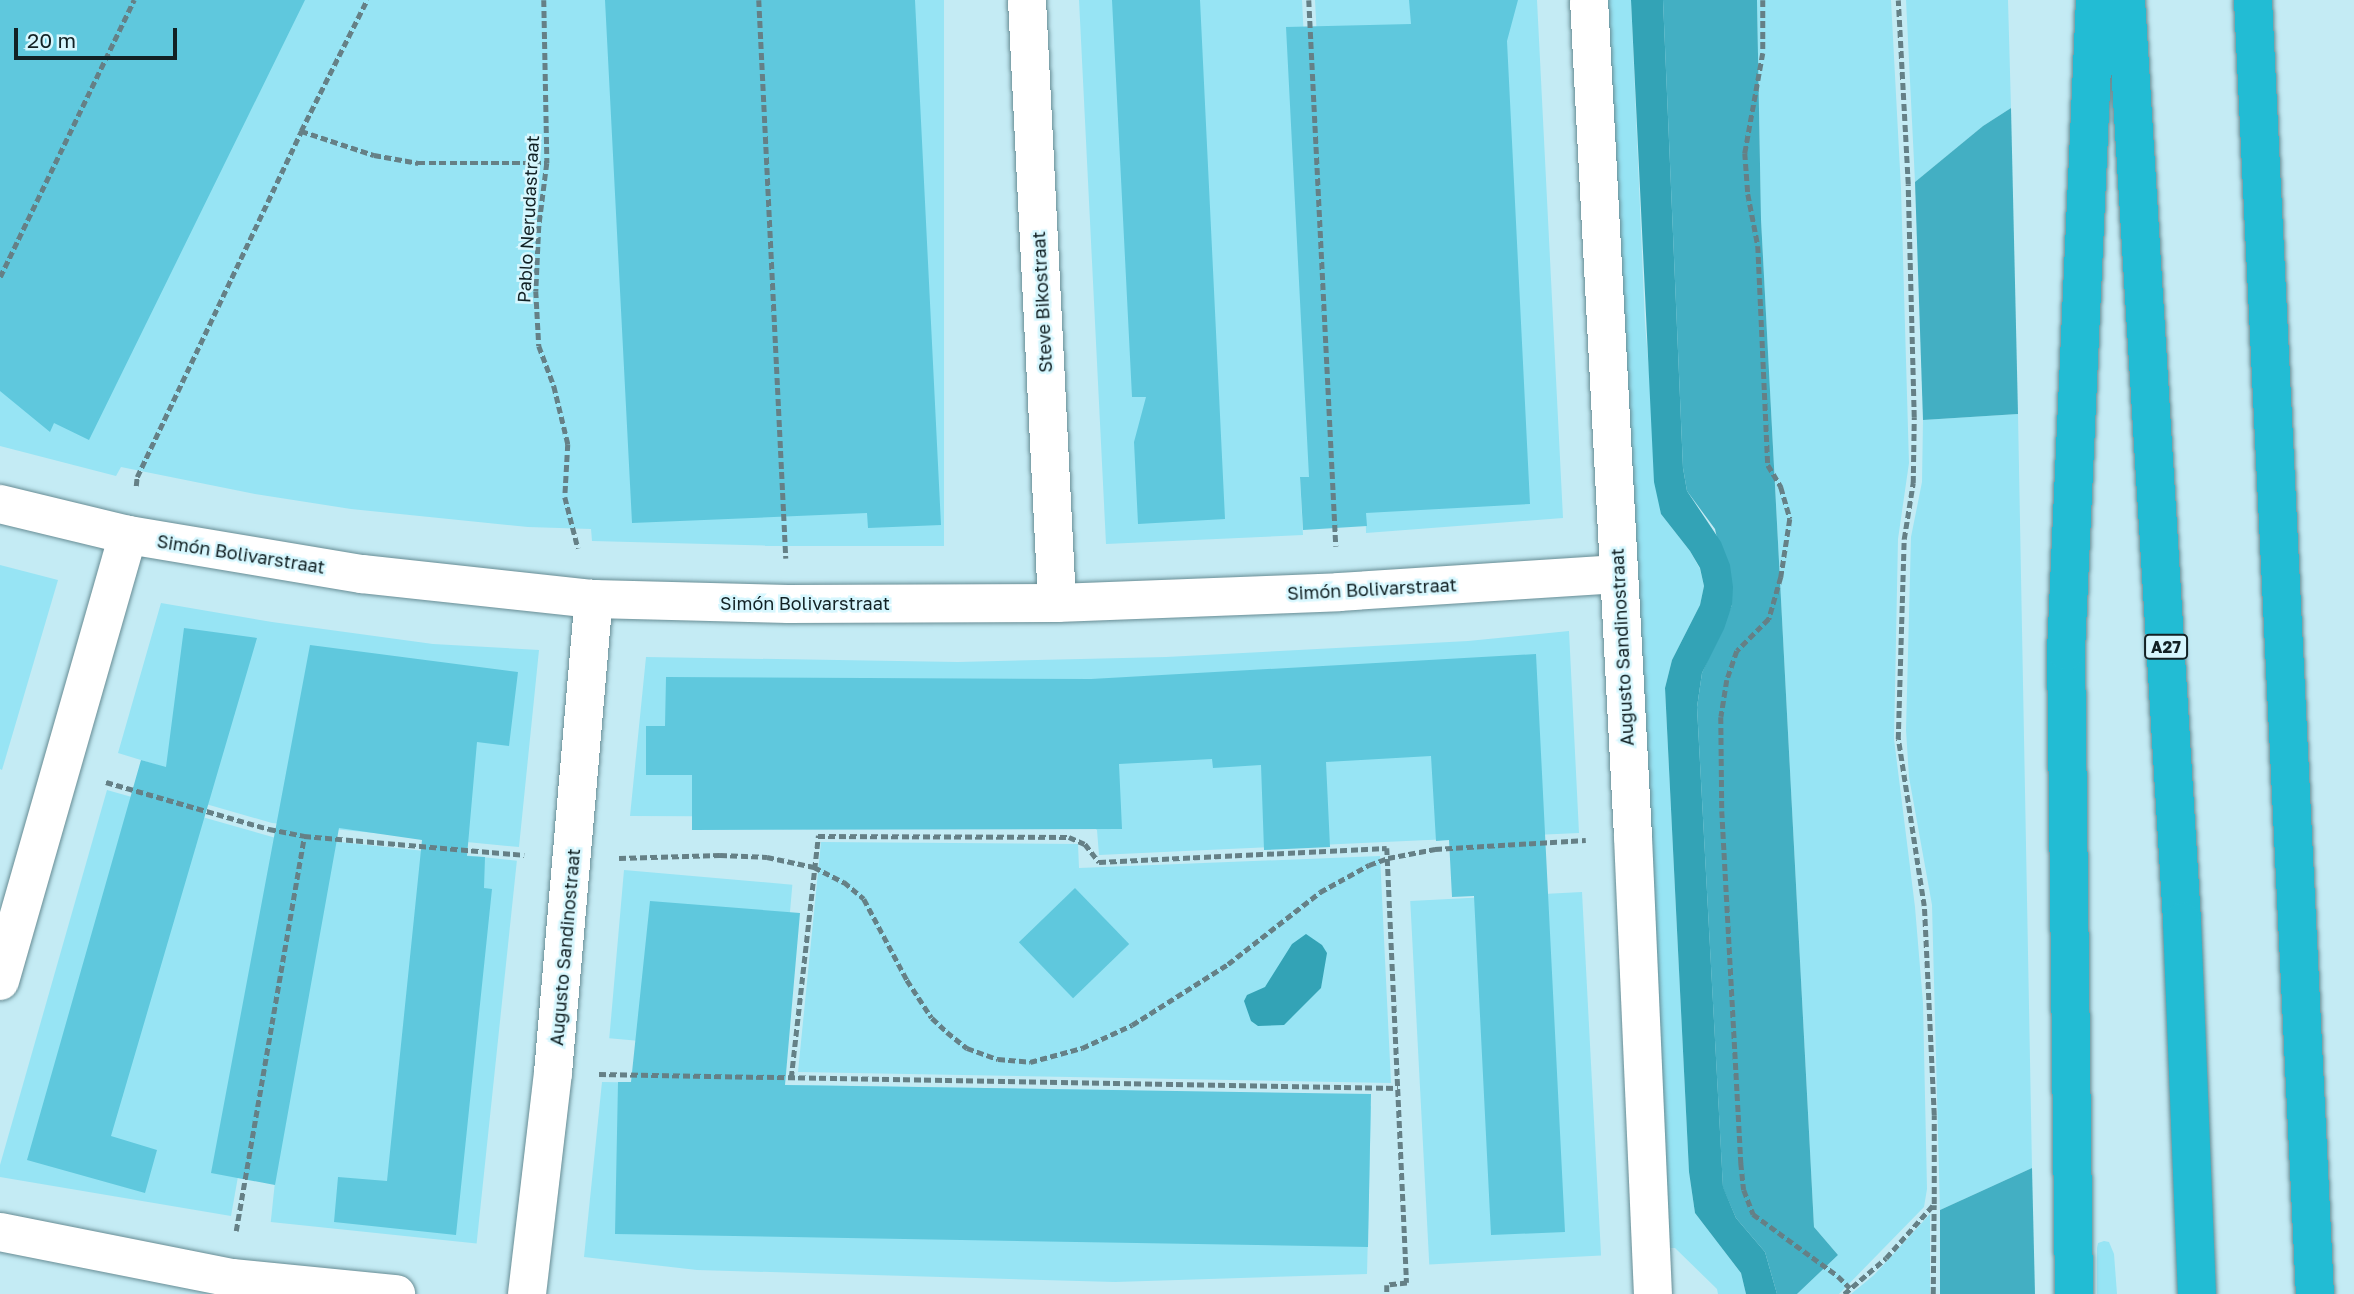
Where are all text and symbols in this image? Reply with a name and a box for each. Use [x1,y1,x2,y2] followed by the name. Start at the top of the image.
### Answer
[18,14,180,58] scale bar
[27,27,76,53] text: 20 m
[513,135,543,303] street label: Pablo Nerudastraat
[1028,231,1056,373] street label: Steve Bikostraat
[155,530,327,578] street label: Simón Bolivarstraat
[1606,548,1638,746] street label: Augusto Sandinostraat
[1287,574,1457,604] street label: Simón Bolivarstraat
[720,592,890,614] street label: Simón Bolivarstraat
[2143,634,2189,660] road number: A27
[546,847,584,1047] street label: Augusto Sandinostraat

